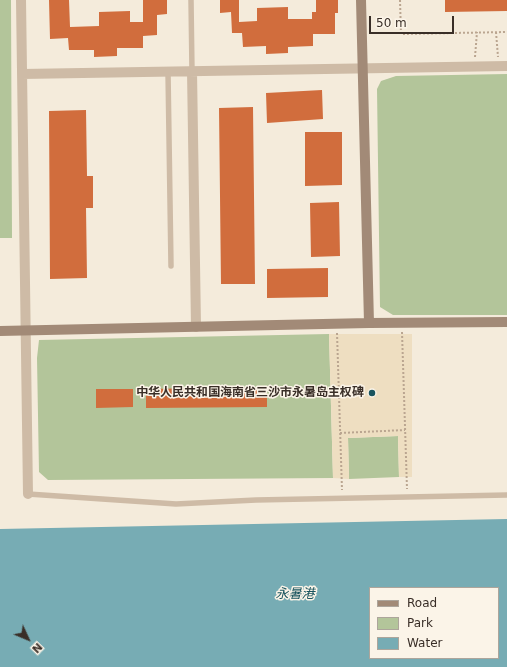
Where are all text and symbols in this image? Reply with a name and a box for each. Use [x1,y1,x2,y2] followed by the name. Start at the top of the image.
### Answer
[371,8,456,34] scale bar
[376,16,407,30] text: 50 m
[136,386,364,400] place label: 中华人民共和国海南省三沙市永暑岛主权碑
[367,388,377,398] marker: 中华人民共和国海南省三沙市永暑岛主权碑
[276,587,314,603] water label: 永暑港
[369,587,499,659] legend
[407,596,437,610] text: Road
[407,616,433,630] text: Park
[8,619,48,659] north arrow
[407,636,442,650] text: Water
[29,640,45,656] text: N

